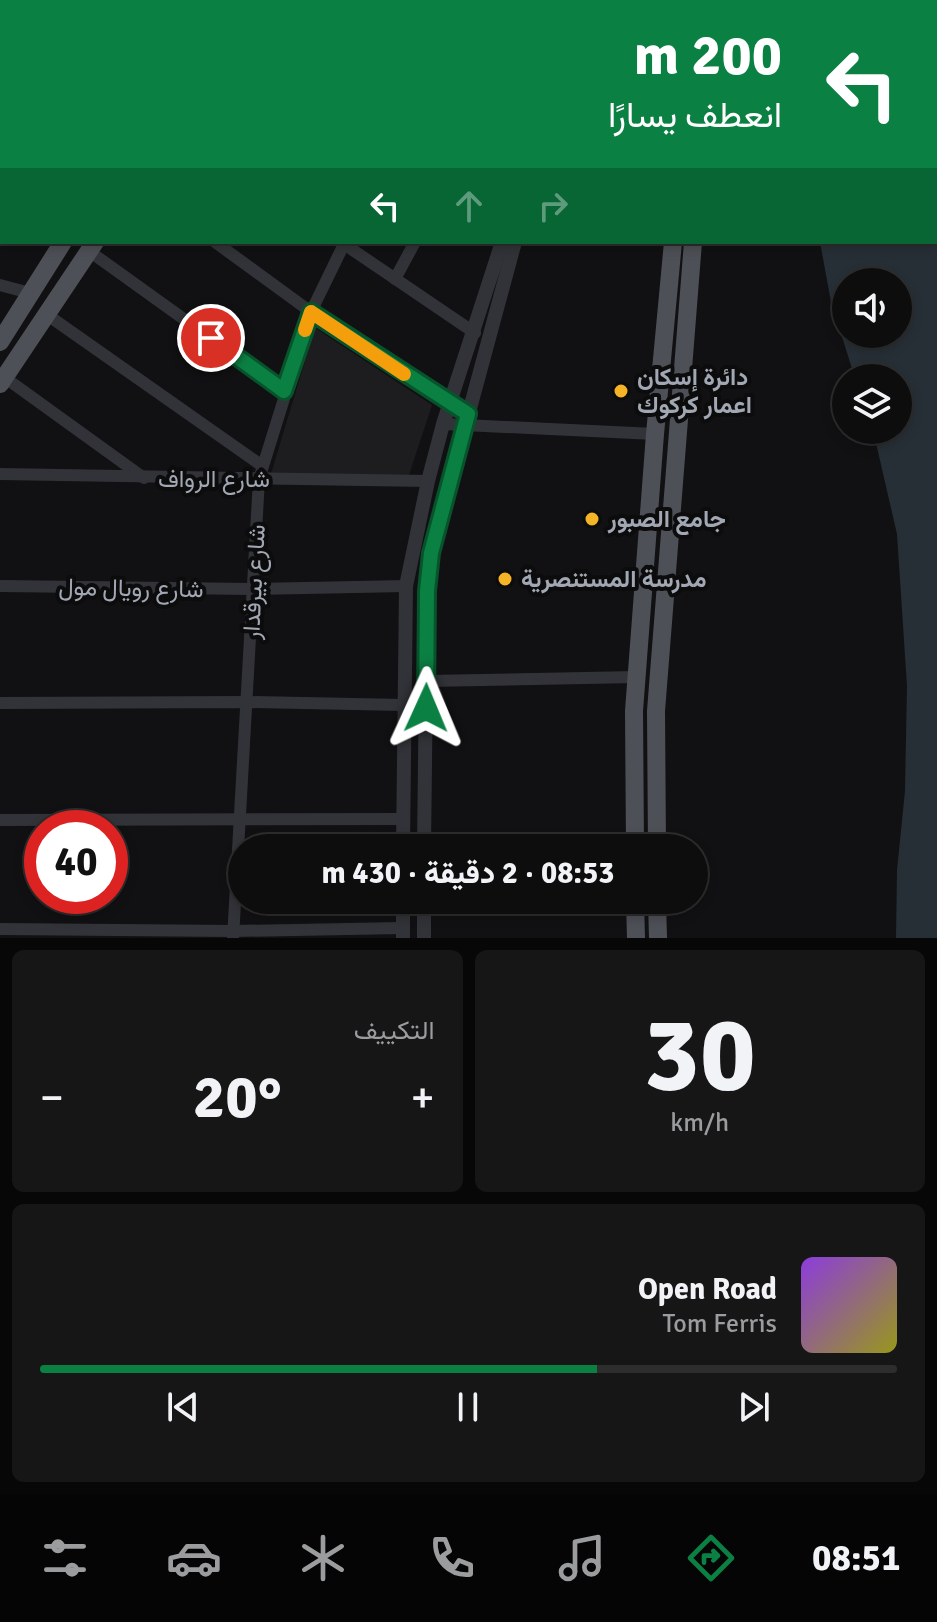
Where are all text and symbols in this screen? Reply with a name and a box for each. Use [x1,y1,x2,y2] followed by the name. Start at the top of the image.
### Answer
[634,21,782,90] text: 200 m
[810,32,914,136] icon: left
[608,93,782,138] text: انعطف يسارًا
[363,184,407,228] icon: left
[447,184,491,228] icon: ahead
[531,184,575,228] icon: right
[832,268,912,444] map controls
[832,268,912,348] button: sound
[177,304,245,372] pin
[189,316,233,360] icon: arrive
[637,362,752,420] place label: دائرة إسكان اعمار كركوك
[832,364,912,444] button: layers
[612,382,630,400] marker: دائرة إسكان اعمار كركوك
[158,464,270,495] street label: شارع الرواف
[607,504,726,536] place label: جامع الصبور
[583,510,601,528] marker: جامع الصبور
[236,524,273,641] street label: شارع بيرقدار
[521,564,706,594] place label: مدرسة المستنصرية
[496,570,514,588] marker: مدرسة المستنصرية
[58,572,204,605] street label: شارع رويال مول
[384,666,468,750] position arrow
[24,810,128,914] speed limit sign: 40
[321,855,615,892] text: 08:53 · 2 دقيقة · 430 m
[644,991,756,1119] text: 30
[354,1015,435,1047] text: التكييف
[193,1061,282,1135] text: 20°
[40,1071,64,1125] text: −
[411,1071,435,1125] text: +
[670,1107,729,1139] text: km/h
[638,1271,777,1308] text: Open Road
[663,1308,777,1340] text: Tom Ferris
[161,1385,205,1429] icon: previous
[446,1385,490,1429] icon: pause
[732,1385,776,1429] icon: next
[37,1530,93,1586] icon: filters
[166,1530,222,1586] icon: car
[295,1530,351,1586] icon: climate
[424,1530,480,1586] icon: phone
[554,1530,610,1586] icon: music
[683,1530,739,1586] icon: directions
[812,1536,900,1581] text: 08:51

